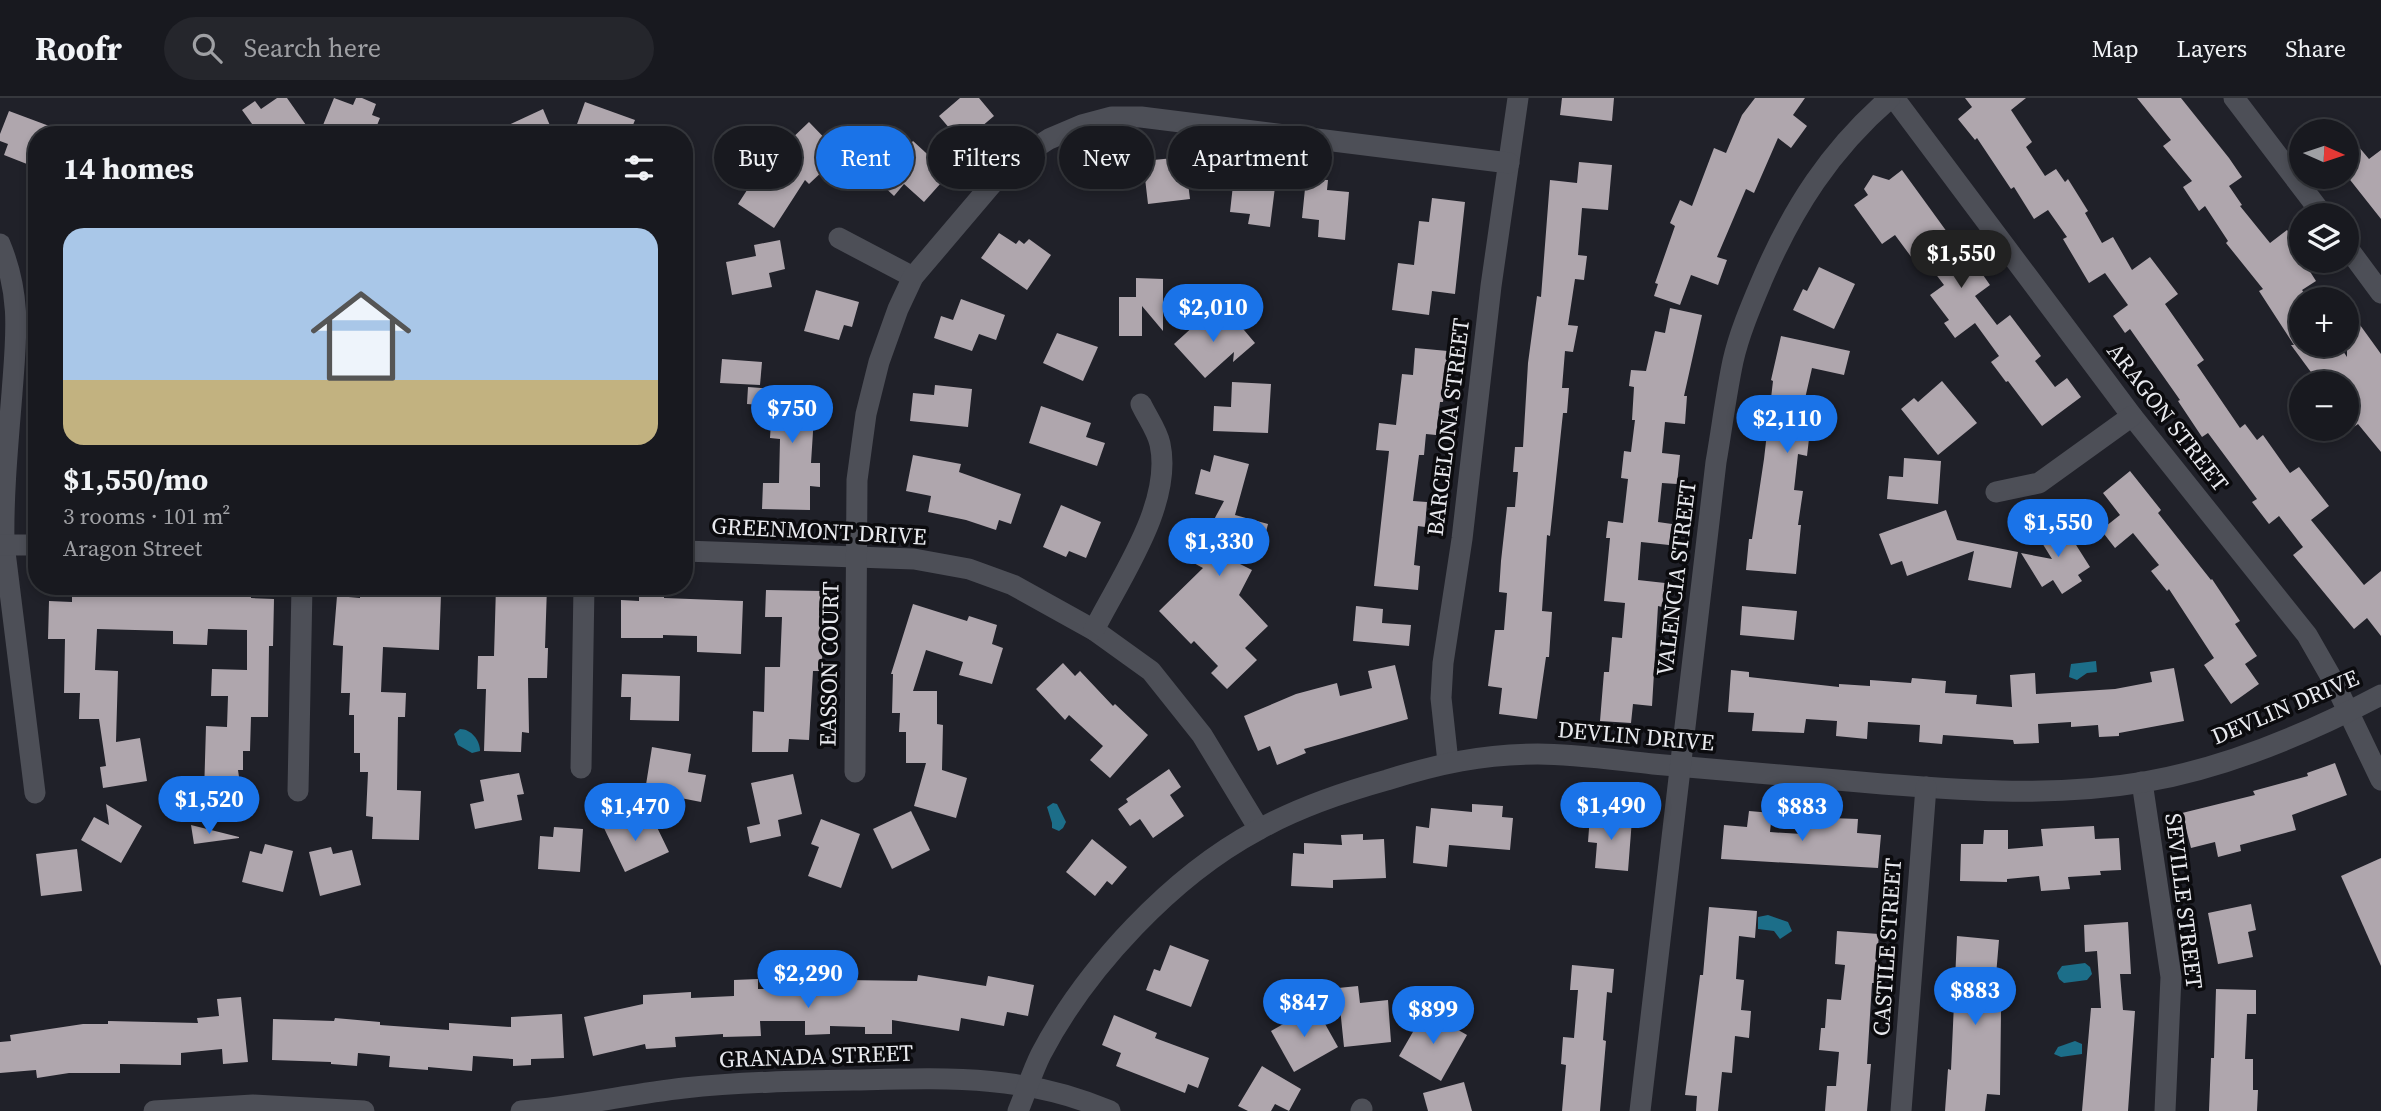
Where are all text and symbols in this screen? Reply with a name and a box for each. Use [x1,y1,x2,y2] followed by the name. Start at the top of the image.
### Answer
[164,17,654,80] search box
[35,26,122,71] text: Roofr
[188,29,226,67] icon: search
[244,30,381,66] text: Search here
[2092,32,2139,65] text: Map
[2177,32,2247,65] text: Layers
[2285,32,2346,65] text: Share
[2289,119,2359,189] north arrow
[2289,119,2359,441] map controls
[714,126,802,189] chip: Buy
[816,126,914,189] chip: Rent
[928,126,1045,189] chip: Filters
[1059,126,1154,189] chip: New
[1168,126,1332,189] chip: Apartment
[63,148,194,189] text: 14 homes
[620,149,658,187] icon: filters
[2289,203,2359,273] button: layers
[1904,230,2018,290] pin: $1,550
[1926,237,1996,269] text: $1,550
[298,273,424,399] icon: home
[1156,285,1270,344] pin: $2,010
[2289,287,2359,357] button: +
[1178,291,1248,323] text: $2,010
[1419,316,1477,538] street label: BARCELONA STREET
[2100,336,2236,498] street label: ARAGON STREET
[2289,371,2359,441] button: −
[751,386,833,445] pin: $750
[767,392,817,424] text: $750
[1730,396,1844,455] pin: $2,110
[1752,402,1822,434] text: $2,110
[63,459,208,500] text: $1,550/mo
[1648,478,1704,678] street label: VALENCIA STREET
[63,500,230,532] text: 3 rooms · 101 m²
[2001,500,2115,559] pin: $1,550
[2023,506,2093,538] text: $1,550
[711,509,927,553] street label: GREENMONT DRIVE
[1162,518,1276,578] pin: $1,330
[1184,525,1254,557] text: $1,330
[63,532,202,564] text: Aragon Street
[812,581,846,747] street label: EASSON COURT
[2206,662,2364,752] street label: DEVLIN DRIVE
[1556,713,1716,759] street label: DEVLIN DRIVE
[152,776,266,836] pin: $1,520
[1554,782,1668,842] pin: $1,490
[174,783,244,815] text: $1,520
[578,784,692,843] pin: $1,470
[1761,784,1843,843] pin: $883
[1576,789,1646,821] text: $1,490
[600,790,670,822] text: $1,470
[1777,790,1827,822] text: $883
[2157,811,2211,991] street label: SEVILLE STREET
[1865,857,1909,1037] street label: CASTILE STREET
[751,950,865,1010] pin: $2,290
[773,957,843,989] text: $2,290
[1934,968,2016,1027] pin: $883
[1950,974,2000,1006] text: $883
[1263,979,1345,1039] pin: $847
[1279,986,1329,1018] text: $847
[1392,986,1474,1046] pin: $899
[1408,993,1458,1025] text: $899
[718,1037,914,1075] street label: GRANADA STREET

